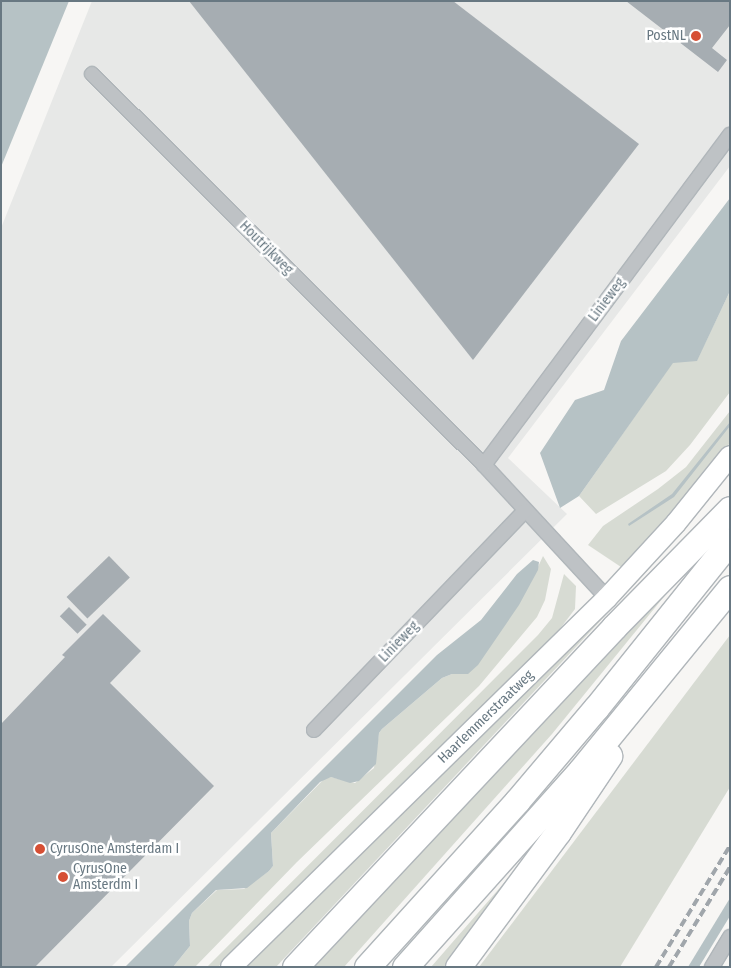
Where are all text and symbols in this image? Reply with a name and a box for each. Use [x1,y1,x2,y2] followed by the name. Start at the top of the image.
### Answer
[646,28,686,44] place label: PostNL
[690,30,702,42] marker: PostNL
[236,218,296,278] street label: Houtrijkweg
[585,275,629,325] street label: Linieweg
[376,618,422,666] street label: Linieweg
[435,667,537,767] street label: Haarlemmerstraatweg
[50,841,179,857] place label: CyrusOne Amsterdam I
[34,843,46,855] marker: CyrusOne Amsterdam I
[73,861,138,894] place label: CyrusOne Amsterdm I
[57,871,69,883] marker: CyrusOne Amsterdm I

